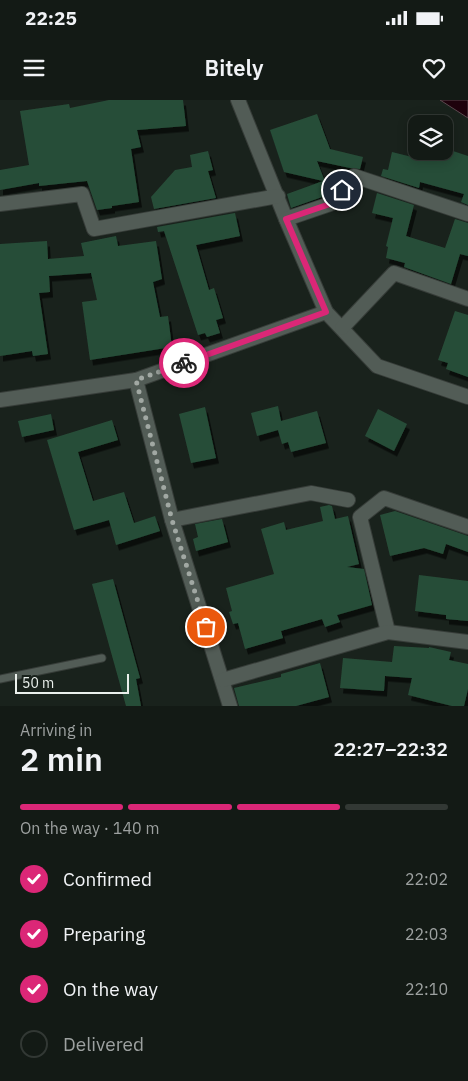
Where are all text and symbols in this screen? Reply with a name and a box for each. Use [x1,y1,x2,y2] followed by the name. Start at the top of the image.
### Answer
[25,6,77,30] text: 22:25
[205,53,263,82] text: Bitely
[20,54,48,82] icon: menu
[420,54,448,82] icon: heart
[408,115,453,160] map controls
[408,115,453,160] button: layers
[321,169,363,211] pin
[328,176,356,204] icon: home
[159,338,209,388] courier
[170,349,198,377] icon: bike
[185,606,227,648] pin
[192,613,220,641] icon: bag
[15,671,129,694] scale bar
[22,674,54,692] text: 50 m
[20,720,92,740] text: Arriving in
[334,737,448,761] text: 22:27–22:32
[20,738,103,780] text: 2 min
[20,818,159,838] text: On the way · 140 m
[20,865,48,893] icon: check
[63,867,152,891] text: Confirmed
[405,869,448,889] text: 22:02
[20,920,48,948] icon: check
[63,922,145,946] text: Preparing
[405,924,448,944] text: 22:03
[20,975,48,1003] icon: check
[63,977,158,1001] text: On the way
[405,979,448,999] text: 22:10
[63,1032,144,1056] text: Delivered

